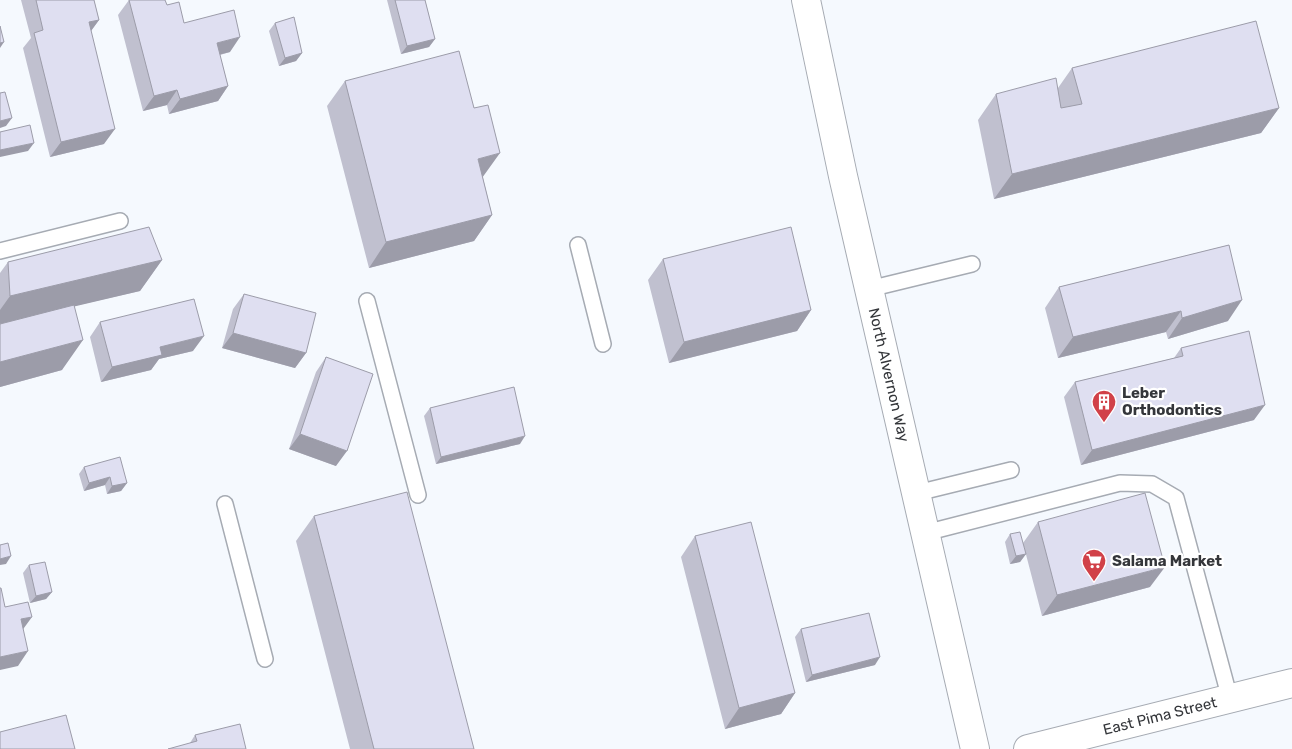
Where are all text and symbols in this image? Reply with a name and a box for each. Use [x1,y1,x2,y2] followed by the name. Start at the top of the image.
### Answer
[865,306,913,444] street label: North Alvernon Way
[1122,384,1222,419] place label: Leber Orthodontics
[1091,389,1117,423] building icon: Leber Orthodontics
[1081,548,1107,582] supermarket icon: Salama Market
[1112,552,1222,570] place label: Salama Market
[1101,693,1219,739] street label: East Pima Street

